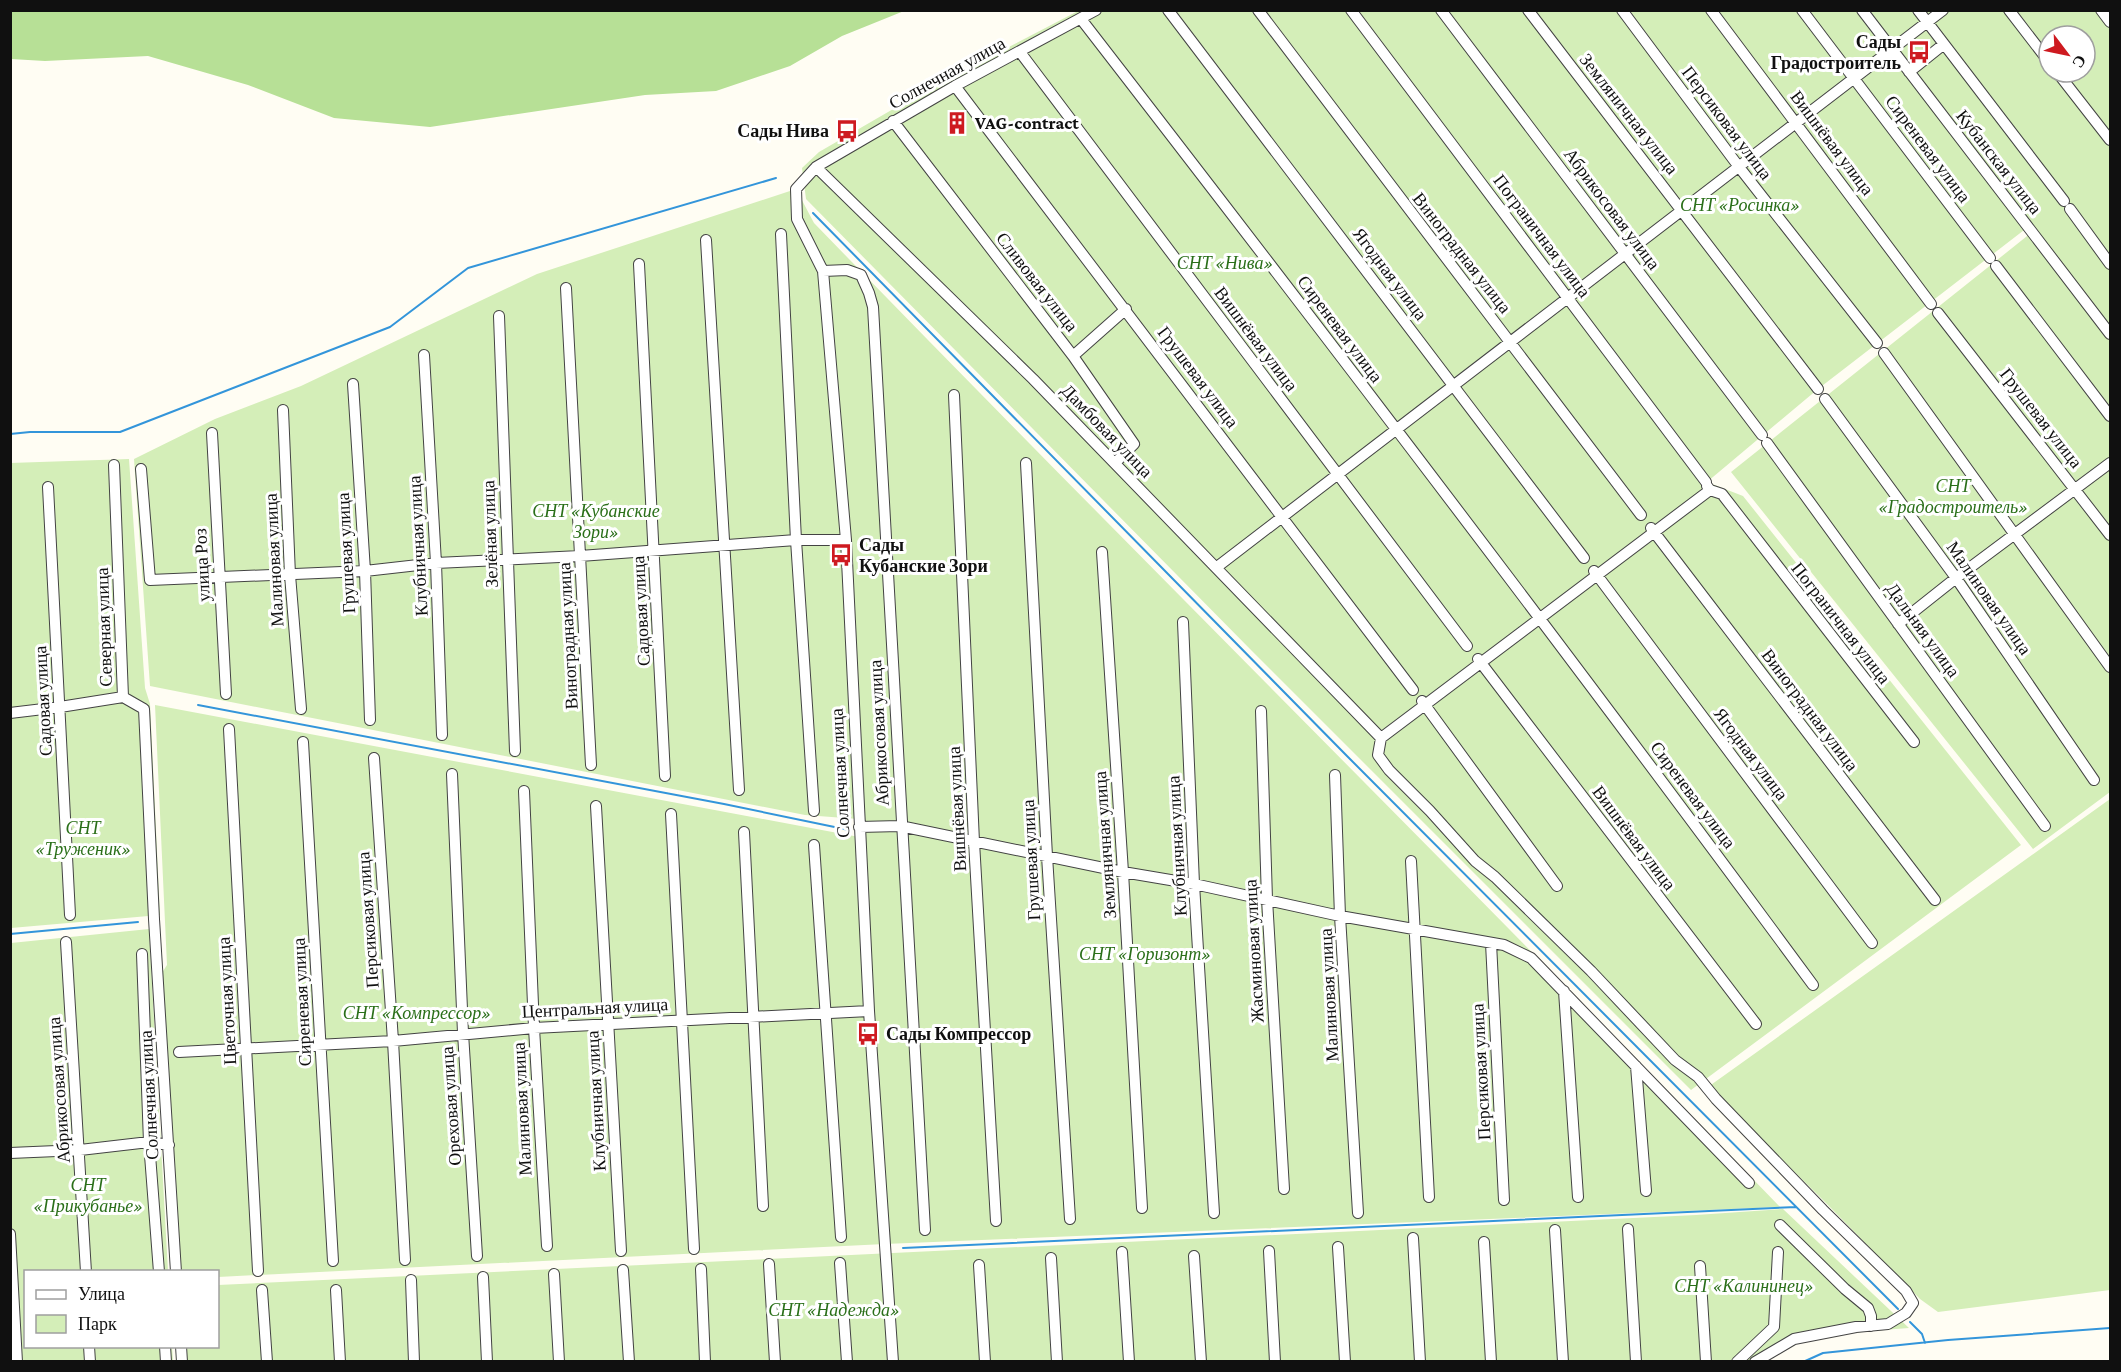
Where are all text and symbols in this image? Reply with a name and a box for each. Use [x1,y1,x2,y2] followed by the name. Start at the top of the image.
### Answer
[2037,24,2097,84] north arrow
[1771,32,1901,73] place label: Сады Градостроитель
[885,33,1009,113] street label: Солнечная улица
[1906,39,1932,65] bus stop icon: Сады Градостроитель
[1576,50,1682,178] street label: Земляничная улица
[2069,52,2090,71] text: С
[1678,62,1776,184] street label: Персиковая улица
[1786,87,1878,199] street label: Вишнёвая улица
[1881,92,1975,206] street label: Сиреневая улица
[1952,106,2046,218] street label: Кубанская улица
[944,110,970,136] building icon: VAG-contract
[974,113,1079,133] place label: VAG-contract
[834,118,860,144] bus stop icon: Сады Нива
[737,121,829,141] place label: Сады Нива
[1560,144,1664,274] street label: Абрикосовая улица
[1489,171,1595,301] street label: Пограничная улица
[1409,189,1515,317] street label: Виноградная улица
[1680,195,1800,215] park label: СНТ «Росинка»
[1349,224,1431,324] street label: Ягодная улица
[992,228,1082,336] street label: Сливовая улица
[1177,253,1273,273] park label: СНТ «Нива»
[1293,272,1387,386] street label: Сиреневая улица
[1210,283,1302,395] street label: Вишнёвая улица
[1154,323,1242,431] street label: Грушевая улица
[1996,364,2086,472] street label: Грушевая улица
[1057,380,1157,482] street label: Дамбовая улица
[404,475,432,617] street label: Клубничная улица
[1878,476,2028,517] park label: СНТ «Градостроитель»
[478,480,502,588] street label: Зелёная улица
[333,492,359,614] street label: Грушевая улица
[261,493,287,627] street label: Малиновая улица
[532,501,660,542] park label: СНТ «Кубанские Зори»
[190,528,214,602] street label: улица Роз
[859,535,988,576] place label: Сады Кубанские Зори
[1942,537,2036,659] street label: Малиновая улица
[828,542,854,568] bus stop icon: Сады Кубанские Зори
[628,555,654,667] street label: Садовая улица
[1787,558,1895,688] street label: Пограничная улица
[554,562,582,710] street label: Виноградная улица
[92,567,116,687] street label: Северная улица
[1882,579,1964,681] street label: Дальняя улица
[30,645,56,757] street label: Садовая улица
[1758,645,1862,775] street label: Виноградная улица
[865,659,893,807] street label: Абрикосовая улица
[1710,704,1792,804] street label: Ягодная улица
[827,708,853,838] street label: Солнечная улица
[1646,738,1740,852] street label: Сиреневая улица
[944,746,970,872] street label: Вишнёвая улица
[1090,771,1120,919] street label: Земляничная улица
[1163,775,1191,917] street label: Клубничная улица
[1588,782,1680,894] street label: Вишнёвая улица
[1018,799,1044,921] street label: Грушевая улица
[35,818,131,859] park label: СНТ «Труженик»
[353,851,383,989] street label: Персиковая улица
[1240,879,1268,1023] street label: Жасминовая улица
[1316,928,1342,1062] street label: Малиновая улица
[214,936,240,1066] street label: Цветочная улица
[289,937,315,1067] street label: Сиреневая улица
[1079,944,1211,964] park label: СНТ «Горизонт»
[521,994,669,1022] street label: Центральная улица
[343,1003,491,1023] park label: СНТ «Компрессор»
[1467,1003,1495,1141] street label: Персиковая улица
[44,1016,74,1164] street label: Абрикосовая улица
[855,1021,881,1047] bus stop icon: Сады Компрессор
[886,1024,1031,1044] place label: Сады Компрессор
[136,1030,162,1160] street label: Солнечная улица
[582,1030,610,1172] street label: Клубничная улица
[509,1042,535,1176] street label: Малиновая улица
[437,1046,465,1166] street label: Ореховая улица
[33,1175,143,1216] park label: СНТ «Прикубанье»
[24,1270,219,1348] legend
[1674,1276,1814,1296] park label: СНТ «Калининец»
[78,1284,125,1304] text: Улица
[768,1300,900,1320] park label: СНТ «Надежда»
[78,1314,117,1334] text: Парк

